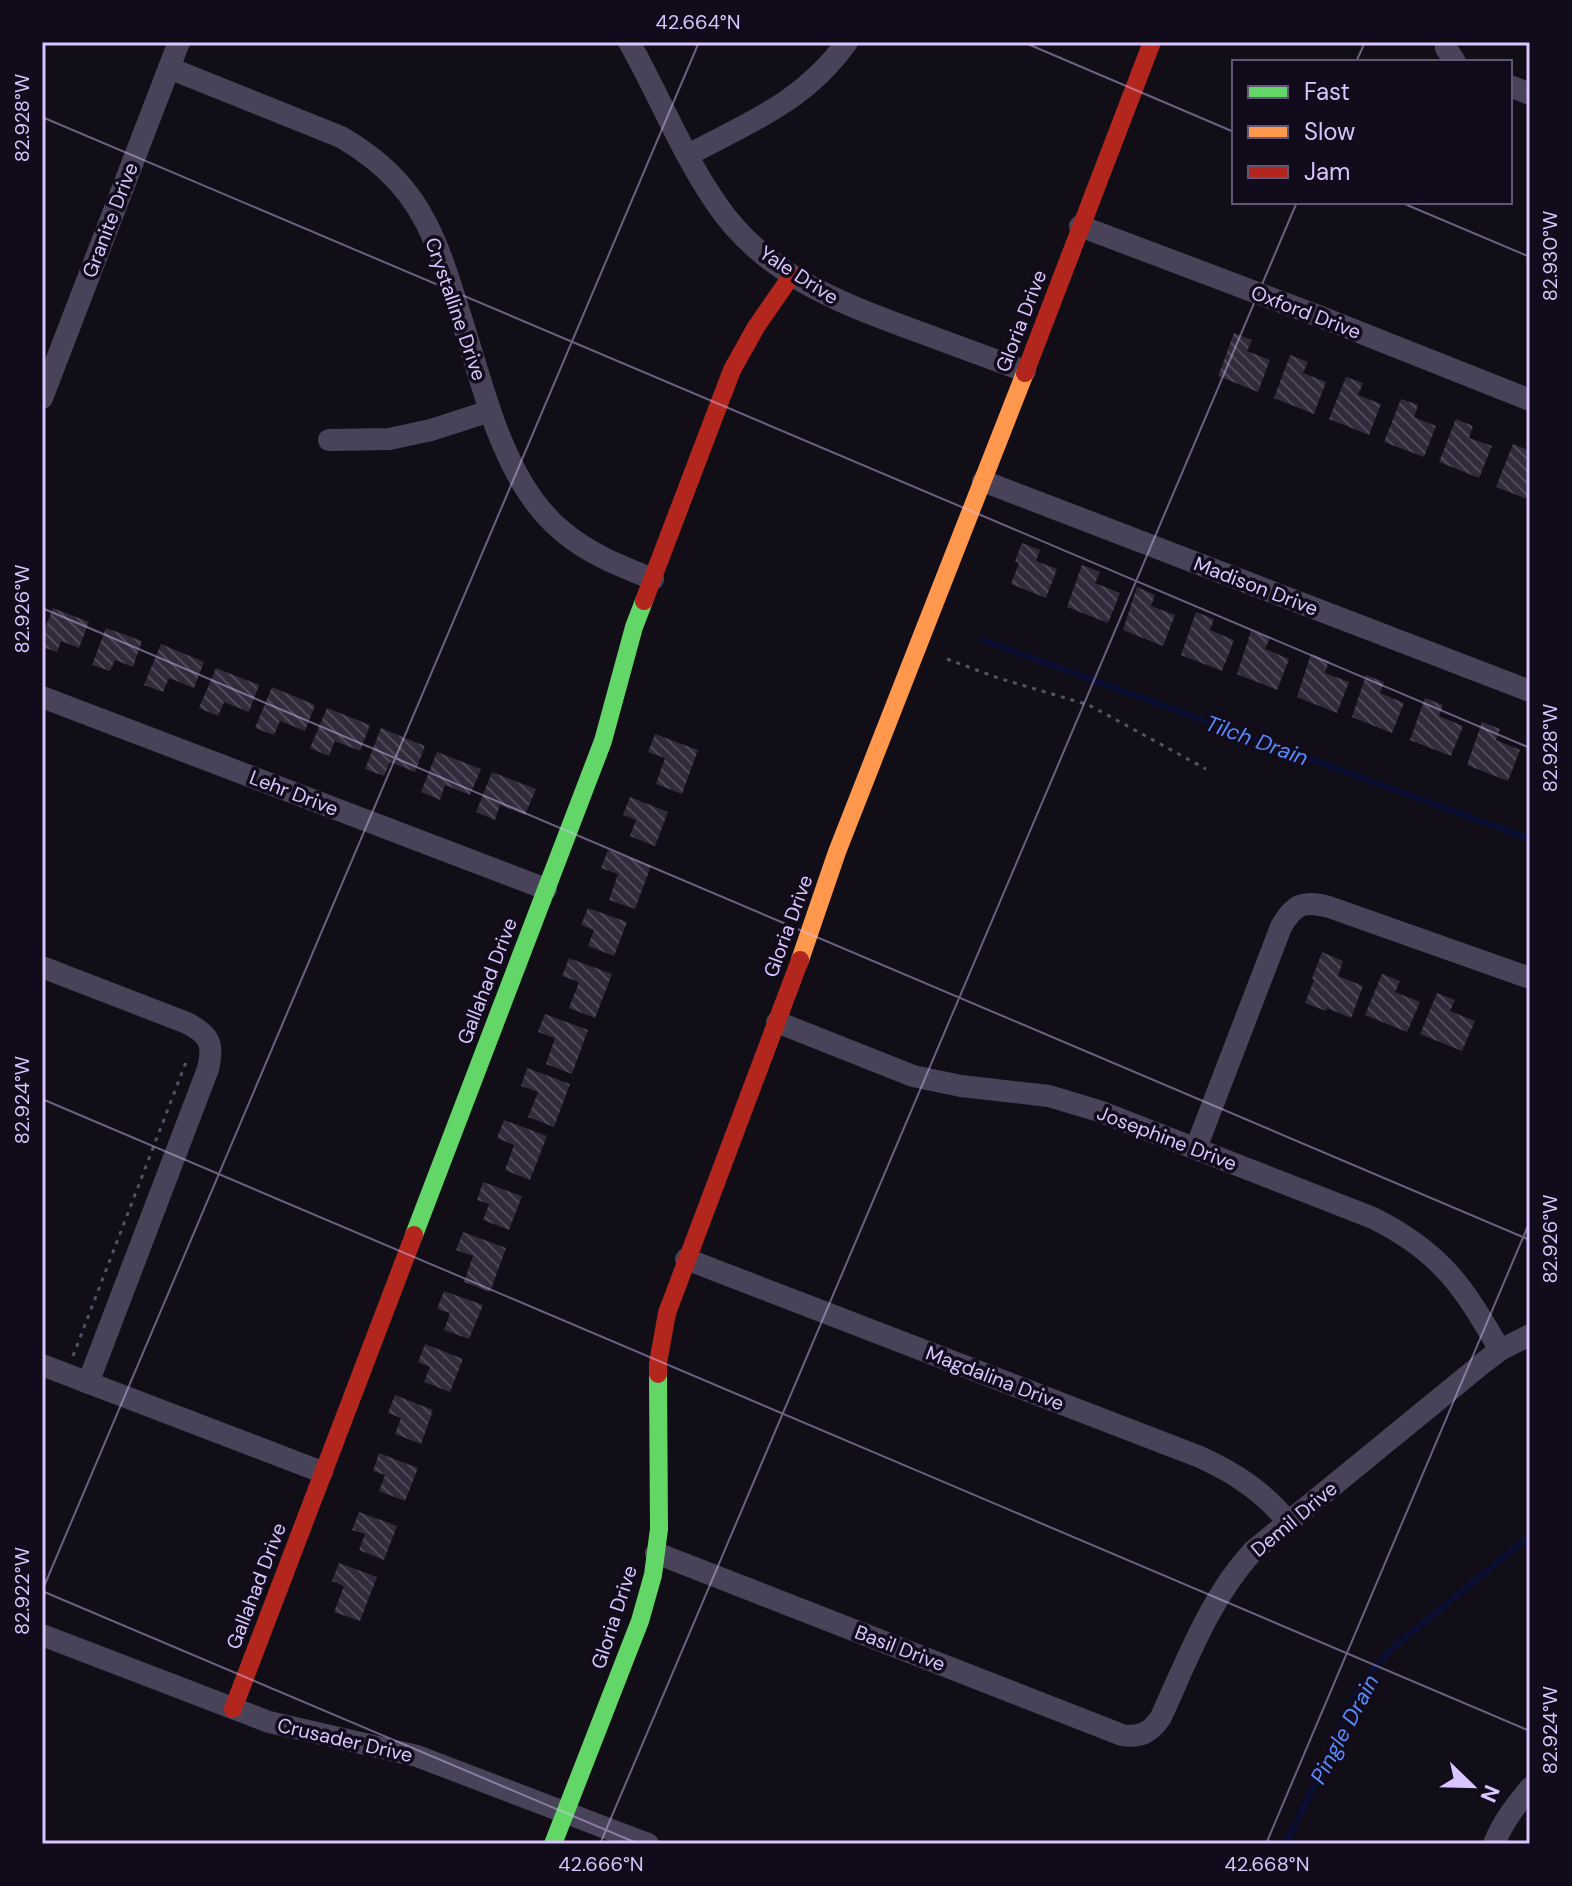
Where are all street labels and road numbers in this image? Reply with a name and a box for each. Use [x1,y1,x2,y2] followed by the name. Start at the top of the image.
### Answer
[76,159,144,281] street label: Granite Drive
[419,234,493,384] street label: Crystalline Drive
[754,240,844,310] street label: Yale Drive
[990,266,1052,376] street label: Gloria Drive
[1247,279,1365,345] street label: Oxford Drive
[1190,550,1322,622] street label: Madison Drive
[246,764,342,822] street label: Lehr Drive
[757,871,819,981] street label: Gloria Drive
[451,914,523,1048] street label: Gallahad Drive
[1093,1099,1241,1177] street label: Josephine Drive
[922,1340,1068,1416] street label: Magdalina Drive
[1245,1475,1343,1563] street label: Demil Drive
[220,1519,292,1653] street label: Gallahad Drive
[585,1562,643,1672] street label: Gloria Drive
[851,1619,949,1677] street label: Basil Drive
[275,1712,415,1768] street label: Crusader Drive

